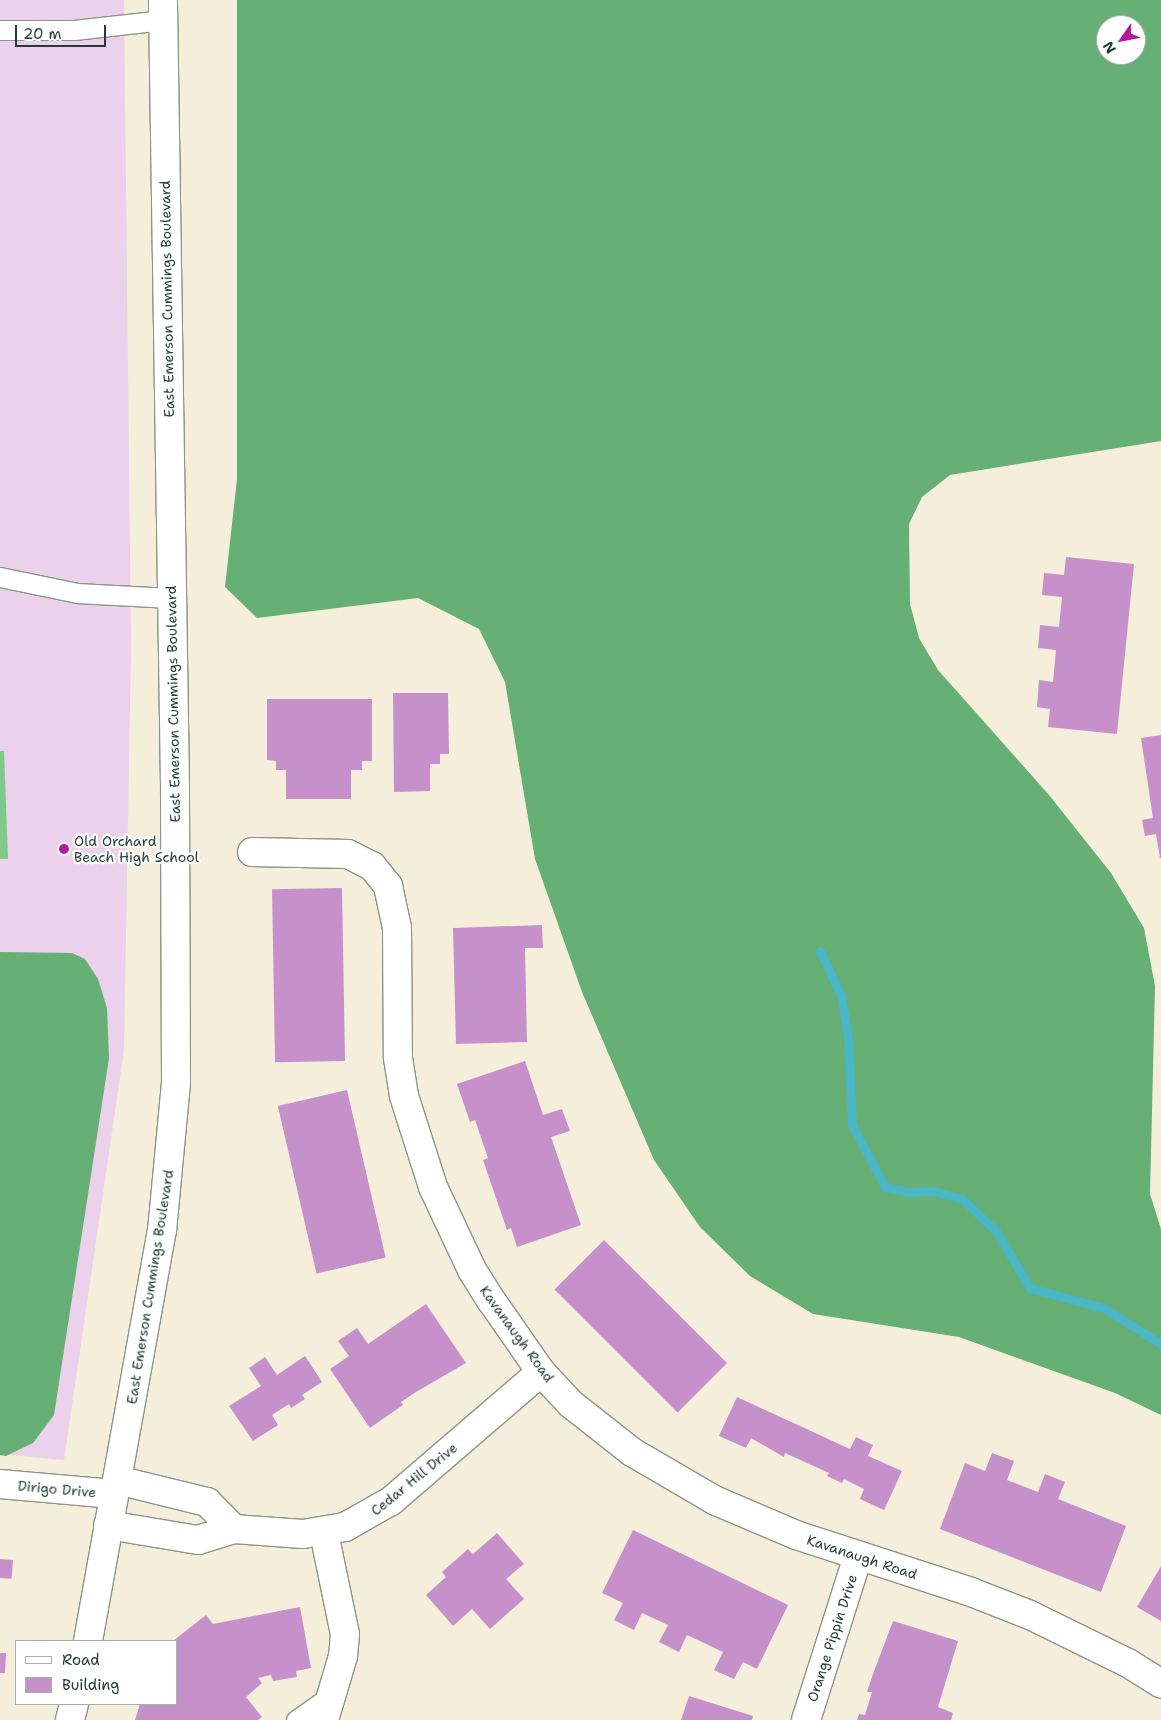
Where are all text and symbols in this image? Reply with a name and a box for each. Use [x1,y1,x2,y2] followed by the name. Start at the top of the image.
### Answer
[18,15,109,47] scale bar
[1096,15,1146,65] north arrow
[23,24,62,44] text: 20 m
[1099,38,1120,57] text: N
[157,180,177,418] street label: East Emerson Cummings Boulevard
[163,585,183,823] street label: East Emerson Cummings Boulevard
[74,833,199,866] place label: Old Orchard Beach High School
[58,843,70,855] marker: Old Orchard Beach High School
[123,1169,177,1405] street label: East Emerson Cummings Boulevard
[476,1282,558,1386] street label: Kavanaugh Road
[367,1439,461,1519] street label: Cedar Hill Drive
[17,1477,97,1501] street label: Dirigo Drive
[805,1531,919,1583] street label: Kavanaugh Road
[803,1572,861,1704] street label: Orange Pippin Drive
[15,1640,178,1705] legend
[62,1650,100,1670] text: Road
[62,1675,119,1695] text: Building

